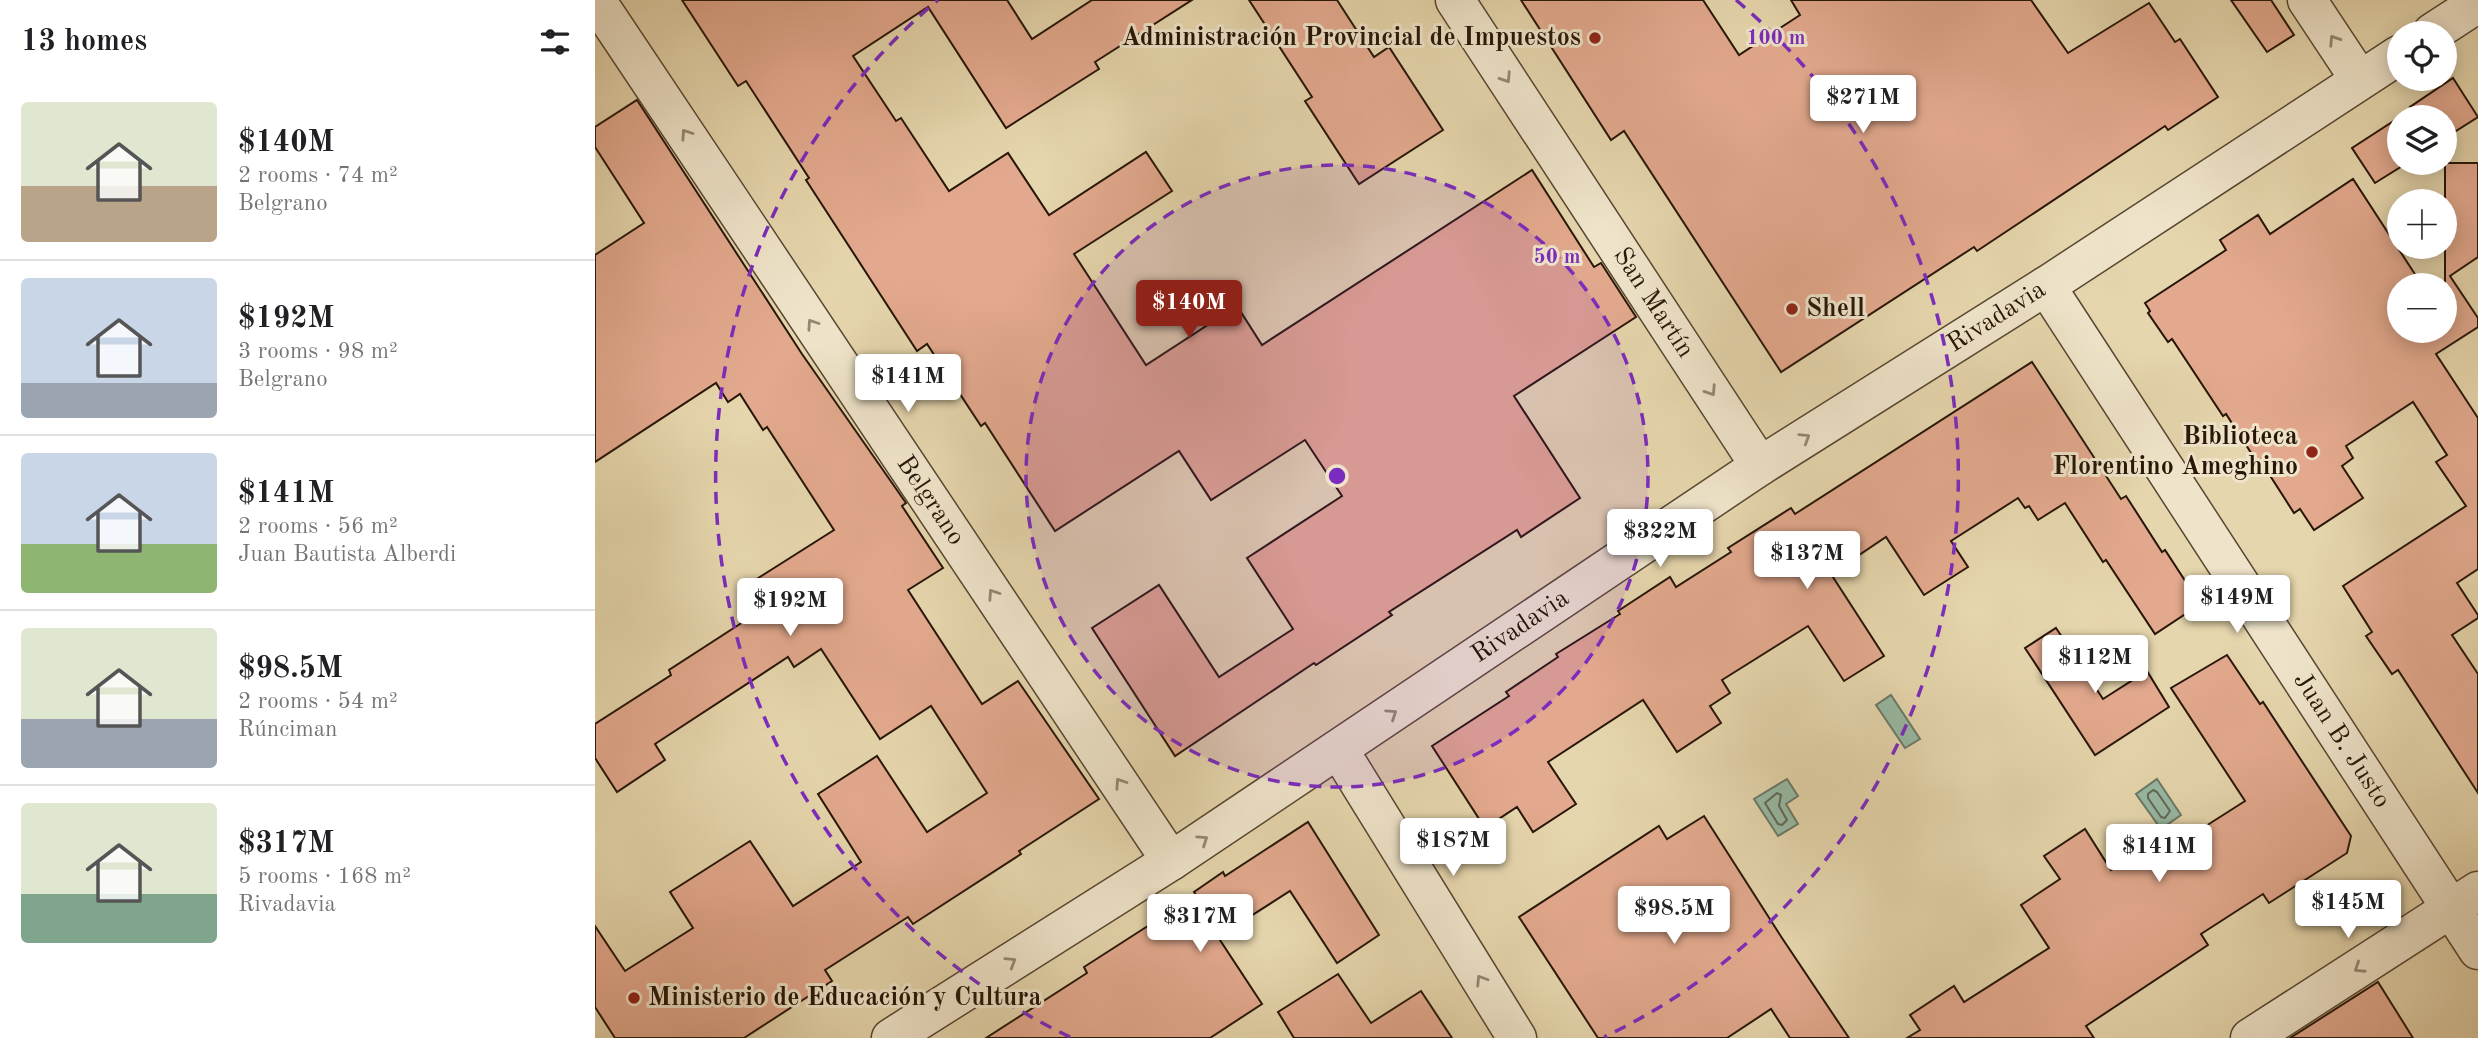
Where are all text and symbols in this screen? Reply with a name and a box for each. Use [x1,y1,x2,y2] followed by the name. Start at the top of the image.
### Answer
[2387,21,2457,343] map controls
[2387,21,2457,91] button: locate
[536,23,574,61] icon: filters
[1121,25,1581,51] place label: Administración Provincial de Impuestos
[21,27,147,57] text: 13 homes
[1746,28,1806,49] text: 100 m
[1587,30,1603,46] marker: Administración Provincial de Impuestos
[2330,35,2342,48] one-way arrow
[1497,70,1510,83] one-way arrow
[1814,76,1912,135] pin: $271M
[1826,86,1900,109] text: $271M
[2387,105,2457,175] button: layers
[238,128,334,158] text: $140M
[681,129,694,142] one-way arrow
[77,130,161,214] icon: home
[238,164,398,187] text: 2 rooms · 74 m²
[2387,189,2457,259] button: +
[238,192,328,215] text: Belgrano
[1608,243,1699,363] street label: San Martín
[1533,247,1581,268] text: 50 m
[2387,273,2457,343] button: −
[1943,277,2051,358] street label: Rivadavia
[1140,280,1238,340] pin: $140M
[1152,291,1226,314] text: $140M
[1806,296,1865,322] place label: Shell
[1784,301,1800,317] marker: Shell
[238,304,334,334] text: $192M
[77,306,161,390] icon: home
[808,318,821,331] one-way arrow
[238,340,398,363] text: 3 rooms · 98 m²
[859,354,957,414] pin: $141M
[871,365,945,388] text: $141M
[238,368,328,391] text: Belgrano
[1702,383,1715,396] one-way arrow
[2053,424,2298,480] place label: Biblioteca Florentino Ameghino
[1798,433,1811,446] one-way arrow
[2304,444,2320,460] marker: Biblioteca Florentino Ameghino
[891,451,969,550] street label: Belgrano
[1325,464,1349,488] centre of rings
[238,479,334,509] text: $141M
[77,481,161,565] icon: home
[1611,510,1709,569] pin: $322M
[238,515,398,538] text: 2 rooms · 56 m²
[1623,520,1697,543] text: $322M
[1758,532,1856,591] pin: $137M
[1770,542,1844,565] text: $137M
[238,543,456,566] text: Juan Bautista Alberdi
[2188,576,2286,635] pin: $149M
[741,578,839,638] pin: $192M
[1467,585,1574,668] street label: Rivadavia
[2200,586,2274,609] text: $149M
[753,589,827,612] text: $192M
[989,589,1001,602] one-way arrow
[2046,636,2144,695] pin: $112M
[2058,646,2132,669] text: $112M
[238,654,343,684] text: $98.5M
[77,656,161,740] icon: home
[2288,668,2395,813] street label: Juan B. Justo
[238,690,398,713] text: 2 rooms · 54 m²
[1384,710,1397,722] one-way arrow
[238,718,337,741] text: Rúnciman
[1115,778,1128,791] one-way arrow
[1404,818,1502,878] pin: $187M
[2110,824,2208,884] pin: $141M
[238,829,334,859] text: $317M
[1416,829,1490,852] text: $187M
[77,831,161,915] icon: home
[1195,835,1208,848] one-way arrow
[2122,835,2196,858] text: $141M
[238,865,411,888] text: 5 rooms · 168 m²
[2299,880,2397,940] pin: $145M
[1617,886,1731,946] pin: $98.5M
[2311,891,2385,914] text: $145M
[238,893,336,916] text: Rivadavia
[1151,894,1249,954] pin: $317M
[1634,897,1714,920] text: $98.5M
[1163,905,1237,928] text: $317M
[1003,958,1016,971] one-way arrow
[2354,959,2367,972] one-way arrow
[1477,975,1490,988] one-way arrow
[648,985,1042,1011] place label: Ministerio de Educación y Cultura
[626,990,642,1006] marker: Ministerio de Educación y Cultura

